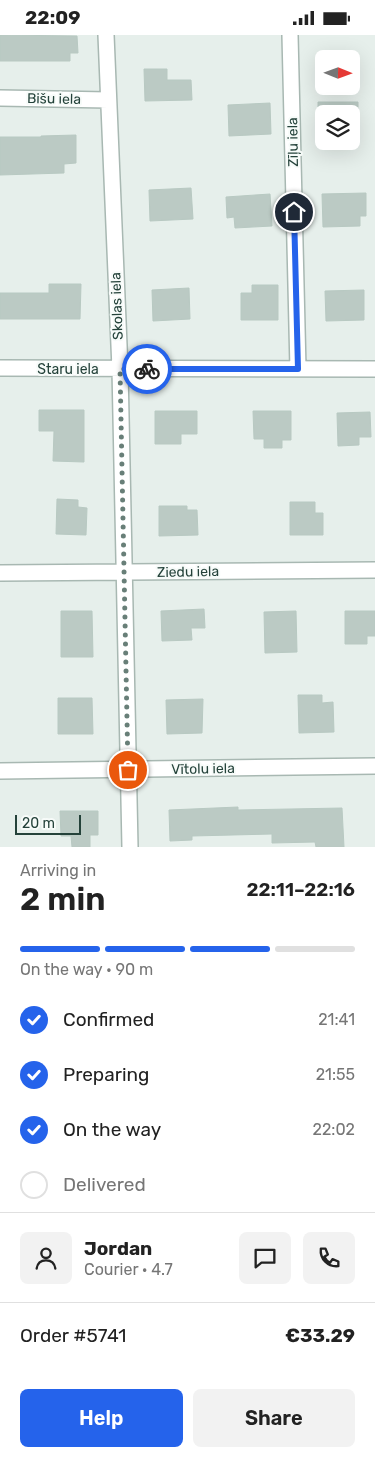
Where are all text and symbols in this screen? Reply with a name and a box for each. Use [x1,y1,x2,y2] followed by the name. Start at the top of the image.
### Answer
[25,6,80,29] text: 22:09
[315,50,360,95] north arrow
[315,50,360,150] map controls
[27,90,81,108] street label: Bišu iela
[315,105,360,150] button: layers
[284,117,302,167] street label: Zīļu iela
[273,191,315,233] pin
[280,198,308,226] icon: home
[107,272,127,340] street label: Skolas iela
[122,344,172,394] courier
[133,355,161,383] icon: bike
[37,361,99,378] street label: Staru iela
[157,563,219,581] street label: Ziedu iela
[107,749,149,791] pin
[114,756,142,784] icon: bag
[171,760,235,778] street label: Vītolu iela
[15,812,81,835] scale bar
[22,815,55,832] text: 20 m
[20,861,96,880] text: Arriving in
[246,878,355,901] text: 22:11–22:16
[20,880,105,918] text: 2 min
[20,960,153,979] text: On the way · 90 m
[20,1006,48,1034] icon: check
[63,1008,154,1031] text: Confirmed
[318,1010,355,1029] text: 21:41
[20,1061,48,1089] icon: check
[63,1063,149,1086] text: Preparing
[316,1065,355,1084] text: 21:55
[20,1116,48,1144] icon: check
[63,1118,161,1141] text: On the way
[313,1120,355,1139] text: 22:02
[63,1173,146,1196] text: Delivered
[20,1232,72,1284] button: person
[239,1232,291,1284] button: chat
[303,1232,355,1284] button: phone
[84,1237,152,1260] text: Jordan
[84,1260,173,1279] text: Courier · 4.7
[20,1324,126,1347] text: Order #5741
[285,1324,355,1347] text: €33.29
[20,1389,183,1447] button: Help
[193,1389,355,1447] button: Share

